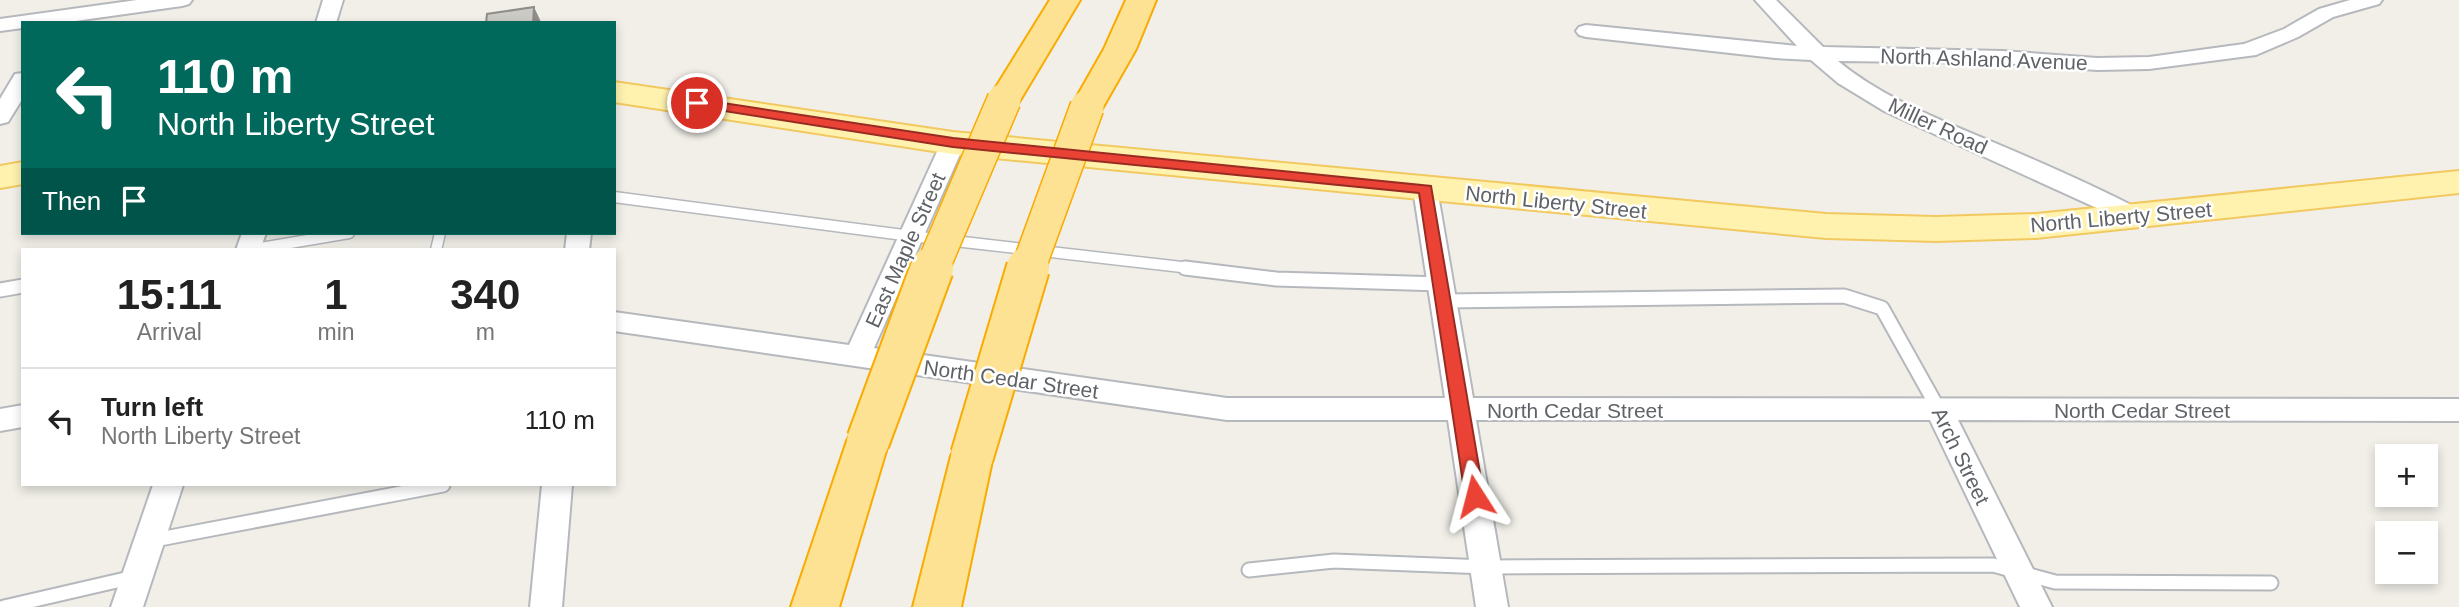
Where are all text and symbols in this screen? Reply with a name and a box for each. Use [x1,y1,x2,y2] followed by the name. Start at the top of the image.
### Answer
[1880,44,2088,74] street label: North Ashland Avenue
[42,49,133,140] icon: left
[157,49,293,103] text: 110 m
[667,73,727,133] pin
[678,84,716,122] icon: arrive
[1885,93,1991,159] street label: Miller Road
[157,106,434,142] text: North Liberty Street
[861,169,950,331] street label: East Maple Street
[1464,181,1648,223] street label: North Liberty Street
[115,182,153,220] icon: arrive
[42,186,101,216] text: Then
[2029,198,2213,236] street label: North Liberty Street
[117,271,222,318] text: 15:11
[324,271,348,318] text: 1
[450,271,520,318] text: 340
[137,319,202,345] text: Arrival
[317,319,355,345] text: min
[476,319,495,345] text: m
[922,355,1100,403] street label: North Cedar Street
[101,392,203,422] text: Turn left
[1487,399,1663,422] street label: North Cedar Street
[2054,399,2230,422] street label: North Cedar Street
[42,402,80,440] icon: left
[1928,404,1994,508] street label: Arch Street
[525,405,595,435] text: 110 m
[101,423,300,449] text: North Liberty Street
[2375,444,2438,584] map controls
[2375,444,2438,507] button: +
[1438,459,1512,533] position arrow
[2375,521,2438,584] button: −

